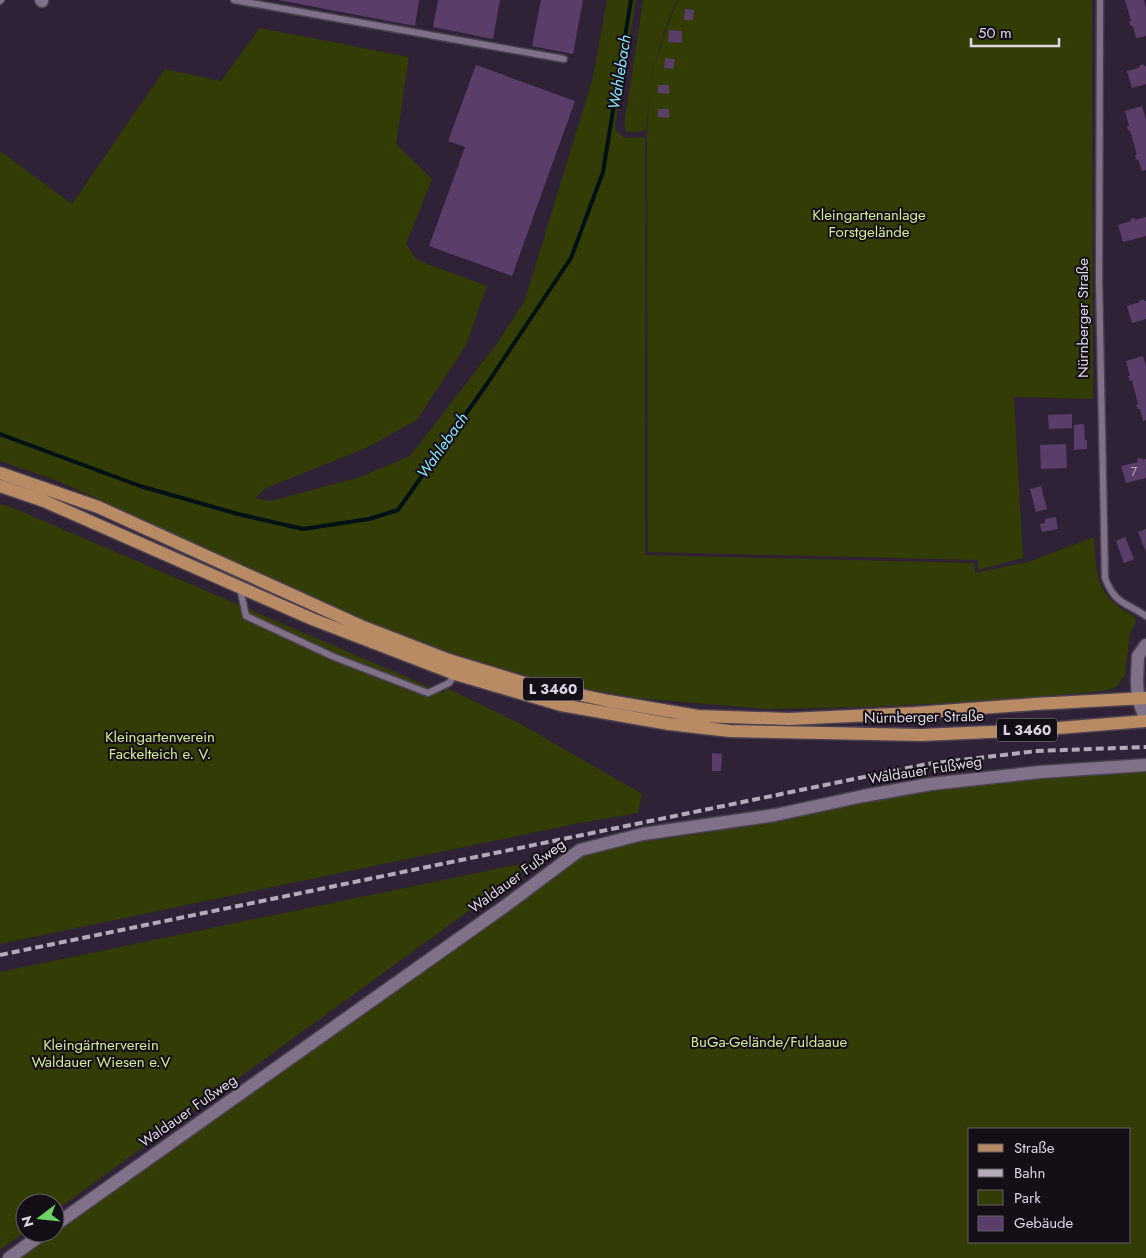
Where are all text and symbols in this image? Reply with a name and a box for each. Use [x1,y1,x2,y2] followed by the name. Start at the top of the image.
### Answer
[971,15,1058,47] scale bar
[978,22,1012,44] text: 50 m
[602,33,637,111] water label: Wahlebach
[812,204,926,243] park label: Kleingartenanlage Forstgelände
[1072,258,1094,378] street label: Nürnberger Straße
[411,408,474,483] water label: Wahlebach
[1131,463,1138,481] house number: 7
[523,678,583,701] road number: L 3460
[864,705,984,729] street label: Nürnberger Straße
[997,718,1057,742] road number: L 3460
[105,726,215,765] park label: Kleingartenverein Fackelteich e. V.
[867,750,983,790] street label: Waldauer Fußweg
[464,833,570,919] street label: Waldauer Fußweg
[691,1031,848,1053] park label: BuGa-Gelände/Fuldaaue
[31,1034,171,1073] park label: Kleingärtnerverein Waldauer Wiesen e.V
[135,1069,241,1153] street label: Waldauer Fußweg
[968,1128,1131,1243] legend
[1014,1137,1055,1159] text: Straße
[1014,1162,1045,1184] text: Bahn
[1014,1187,1041,1209] text: Park
[15,1193,65,1243] north arrow
[1014,1212,1074,1234] text: Gebäude
[16,1213,39,1230] text: N

